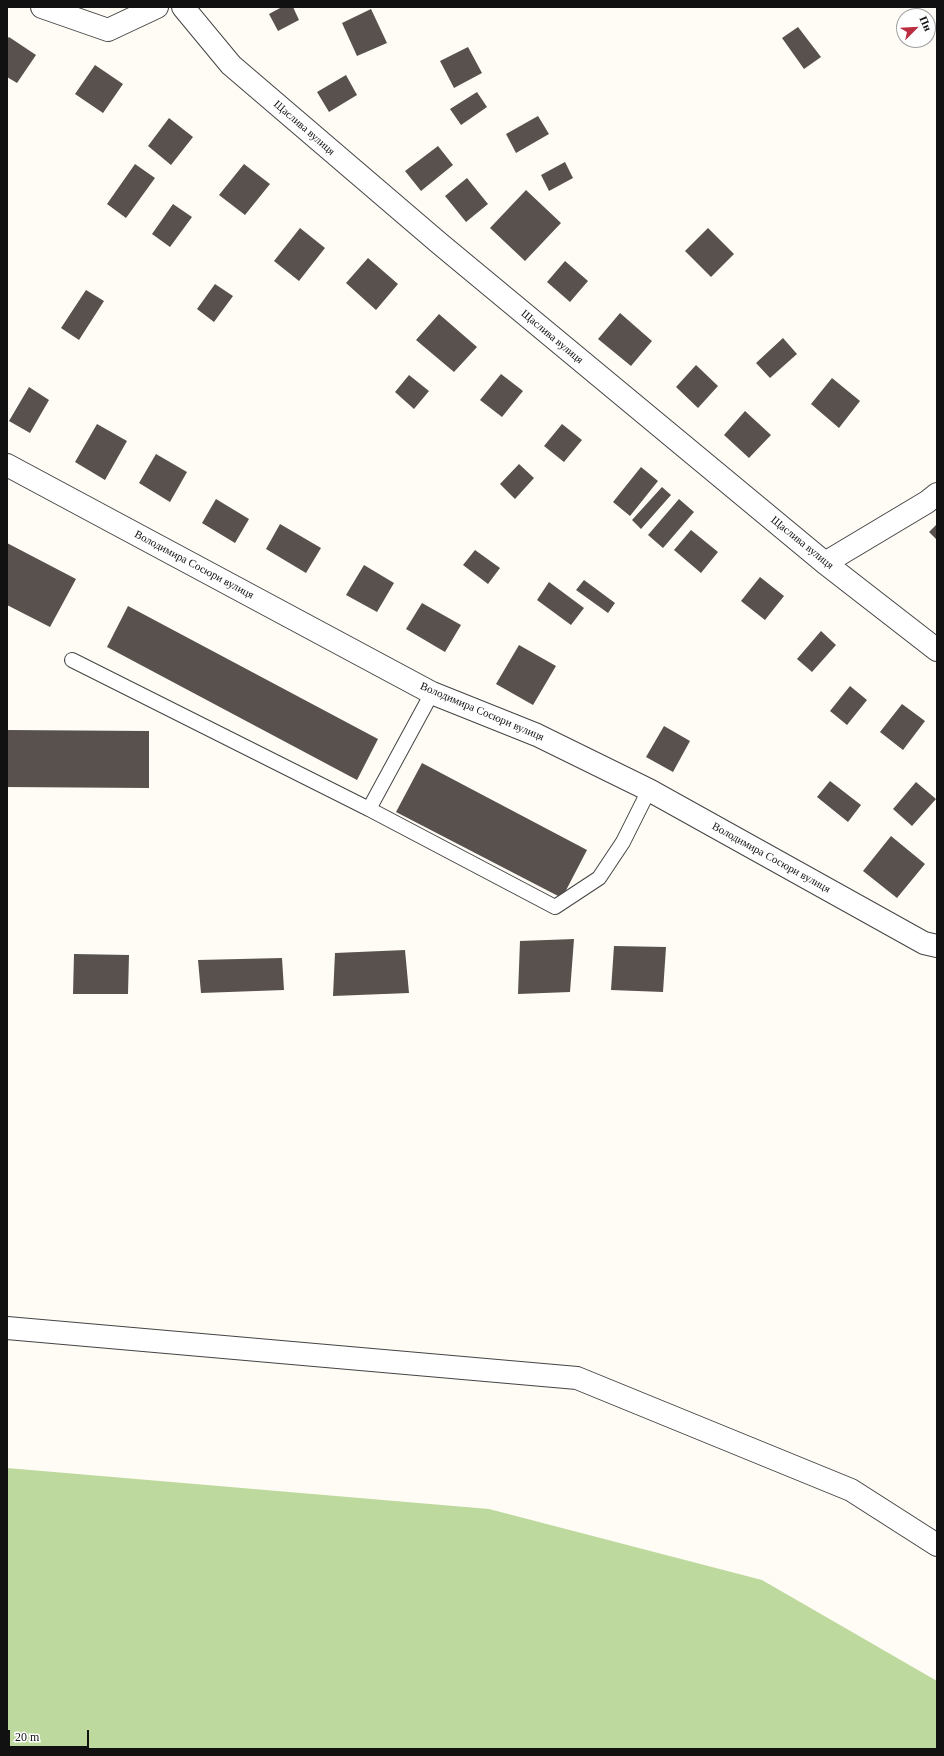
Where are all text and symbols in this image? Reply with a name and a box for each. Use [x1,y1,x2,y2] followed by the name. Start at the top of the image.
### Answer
[896,8,936,48] north arrow
[918,14,935,33] text: Пн
[271,98,337,158] street label: Щаслива вулиця
[518,307,586,367] street label: Щаслива вулиця
[768,514,836,572] street label: Щаслива вулиця
[132,528,256,602] street label: Володимира Сосюри вулиця
[418,680,546,744] street label: Володимира Сосюри вулиця
[709,820,833,896] street label: Володимира Сосюри вулиця
[10,1722,91,1748] scale bar
[15,1730,39,1744] text: 20 m

